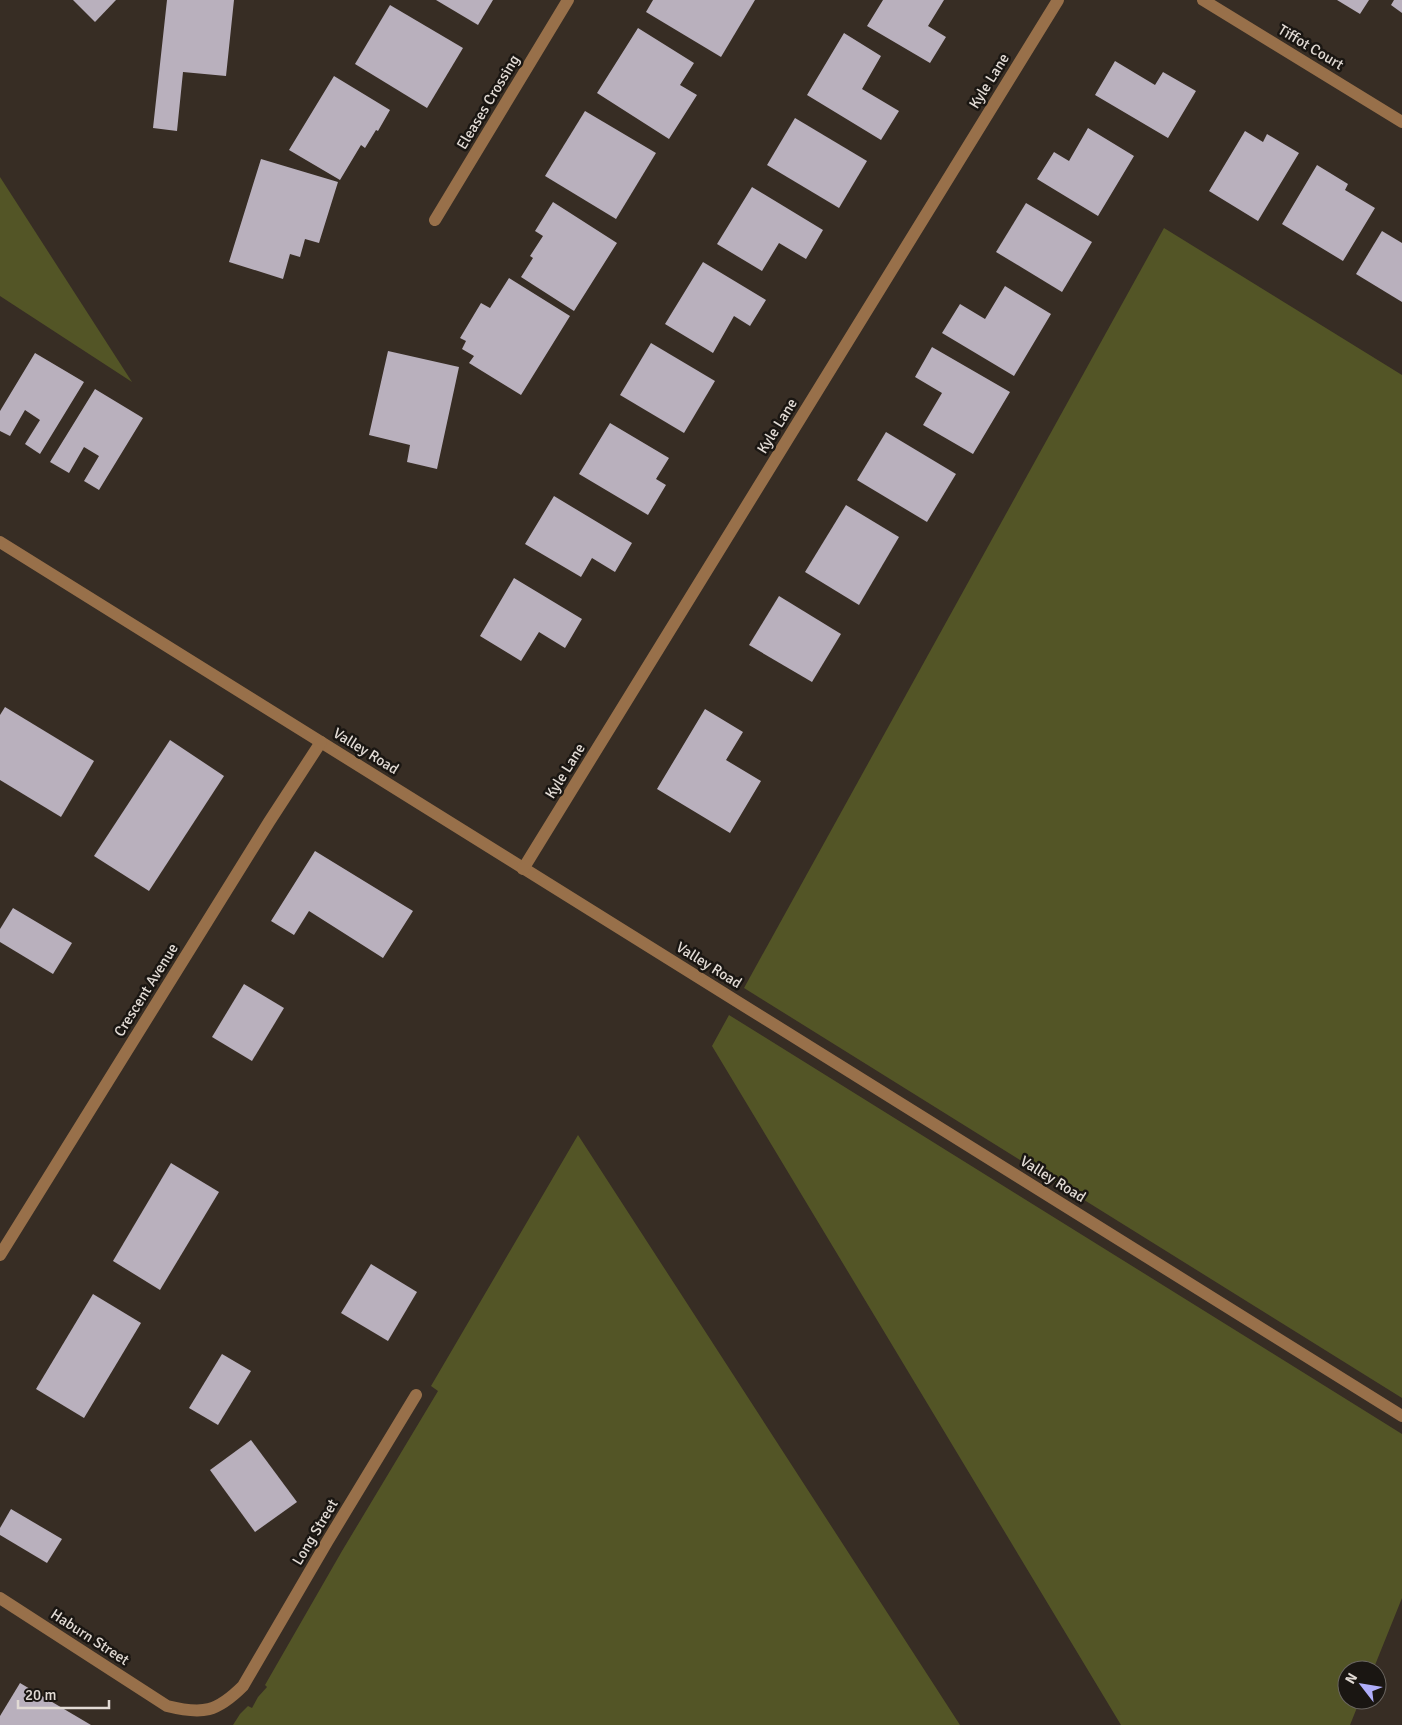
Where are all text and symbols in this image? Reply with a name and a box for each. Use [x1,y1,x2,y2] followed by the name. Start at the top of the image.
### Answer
[1275,20,1347,74] street label: Tiffot Court
[965,50,1013,112] street label: Kyle Lane
[453,51,523,153] street label: Eleases Crossing
[753,395,801,457] street label: Kyle Lane
[330,724,402,778] street label: Valley Road
[541,740,589,802] street label: Kyle Lane
[673,938,745,992] street label: Valley Road
[110,940,182,1040] street label: Crescent Avenue
[1017,1152,1089,1206] street label: Valley Road
[288,1496,342,1568] street label: Long Street
[47,1605,133,1669] street label: Haburn Street
[1337,1660,1387,1710] north arrow
[1341,1670,1361,1687] text: N
[18,1678,109,1710] scale bar
[25,1686,56,1704] text: 20 m

